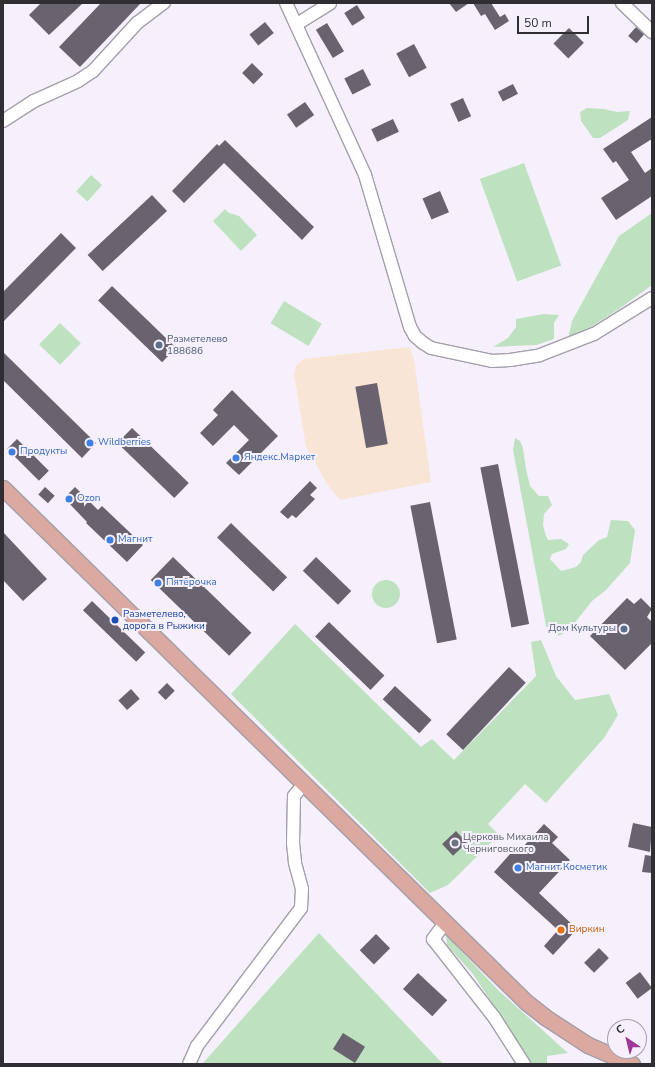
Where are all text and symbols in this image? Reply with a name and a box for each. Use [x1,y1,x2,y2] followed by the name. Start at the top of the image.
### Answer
[519,8,591,34] scale bar
[524,15,552,31] text: 50 m
[167,333,228,356] place label: Разметелево 188686
[154,340,164,350] marker: Разметелево 188686
[98,437,151,449] place label: Wildberries
[85,438,95,448] marker: Wildberries
[20,446,67,458] place label: Продукты
[7,447,17,457] marker: Продукты
[244,452,315,464] place label: Яндекс.Маркет
[231,453,241,463] marker: Яндекс.Маркет
[77,493,100,505] place label: Ozon
[64,494,74,504] marker: Ozon
[118,534,152,546] place label: Магнит
[105,535,115,545] marker: Магнит
[166,577,217,589] place label: Пятёрочка
[153,578,163,588] marker: Пятёрочка
[123,608,205,632] place label: Разметелево, дорога в Рыжики
[110,615,120,625] marker: Разметелево, дорога в Рыжики
[549,623,616,635] place label: Дом Культуры
[619,624,629,634] marker: Дом Культуры
[463,831,549,854] place label: Церковь Михаила Черниговского
[450,838,460,848] marker: Церковь Михаила Черниговского
[526,862,607,874] place label: Магнит Косметик
[513,863,523,873] marker: Магнит Косметик
[569,924,604,936] place label: Виркин
[556,925,566,935] marker: Виркин
[607,1019,647,1059] north arrow
[613,1021,628,1038] text: С

